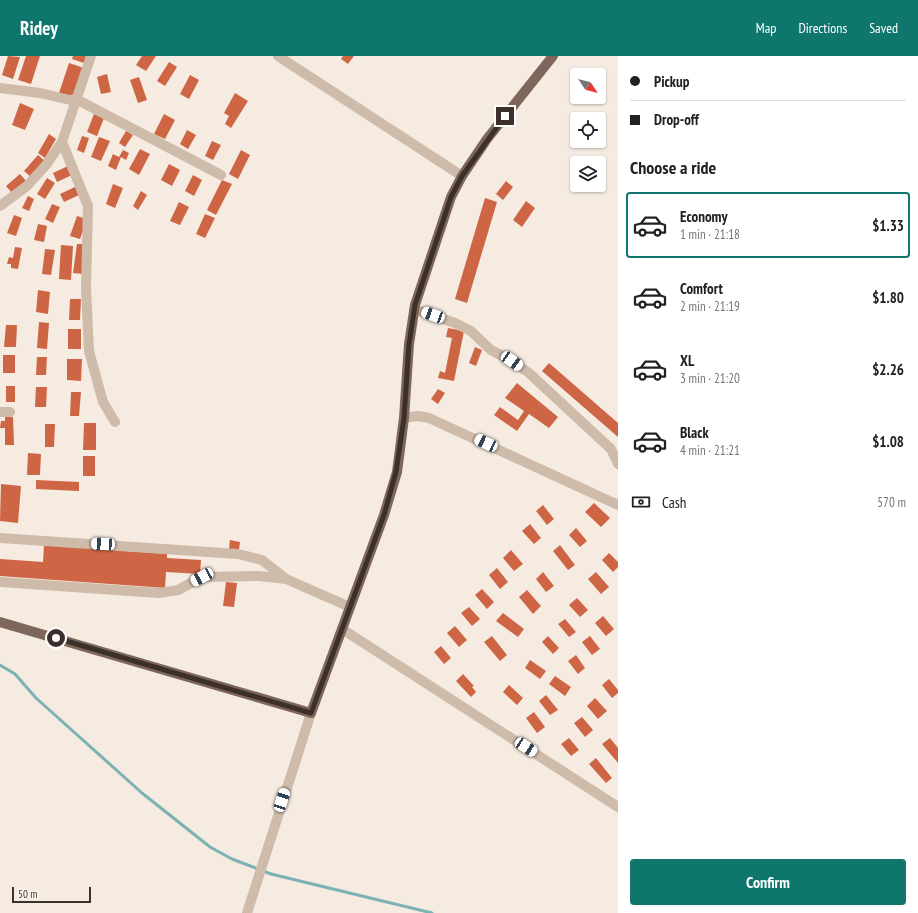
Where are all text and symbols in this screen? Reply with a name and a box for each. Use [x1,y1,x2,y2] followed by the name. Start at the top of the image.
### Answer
[20,16,58,40] text: Ridey
[756,19,776,37] text: Map
[798,19,847,37] text: Directions
[869,19,898,37] text: Saved
[570,68,606,104] north arrow
[570,68,606,192] map controls
[654,72,689,91] text: Pickup
[496,107,514,125] route end
[654,110,699,129] text: Drop-off
[570,112,606,148] button: locate
[570,156,606,192] button: layers
[630,156,716,179] text: Choose a ride
[632,207,668,243] icon: car
[680,207,728,226] text: Economy
[872,216,904,235] text: $1.33
[680,226,740,243] text: 1 min · 21:18
[632,279,668,315] icon: car
[680,279,723,298] text: Comfort
[872,288,904,307] text: $1.80
[680,298,740,315] text: 2 min · 21:19
[420,305,446,325] car
[499,349,525,373] car
[632,351,668,387] icon: car
[680,351,694,370] text: XL
[872,360,904,379] text: $2.26
[680,370,740,387] text: 3 min · 21:20
[632,423,668,459] icon: car
[680,423,709,442] text: Black
[473,432,499,454] car
[872,432,904,451] text: $1.08
[680,442,740,459] text: 4 min · 21:21
[630,491,652,513] icon: cash
[662,493,686,512] text: Cash
[877,494,906,511] text: 570 m
[91,537,115,551] car
[189,566,215,588] car
[47,629,65,647] route start
[513,735,539,759] car
[273,787,291,813] car
[630,859,906,905] button: Confirm
[12,885,91,904] scale bar
[18,887,37,901] text: 50 m

